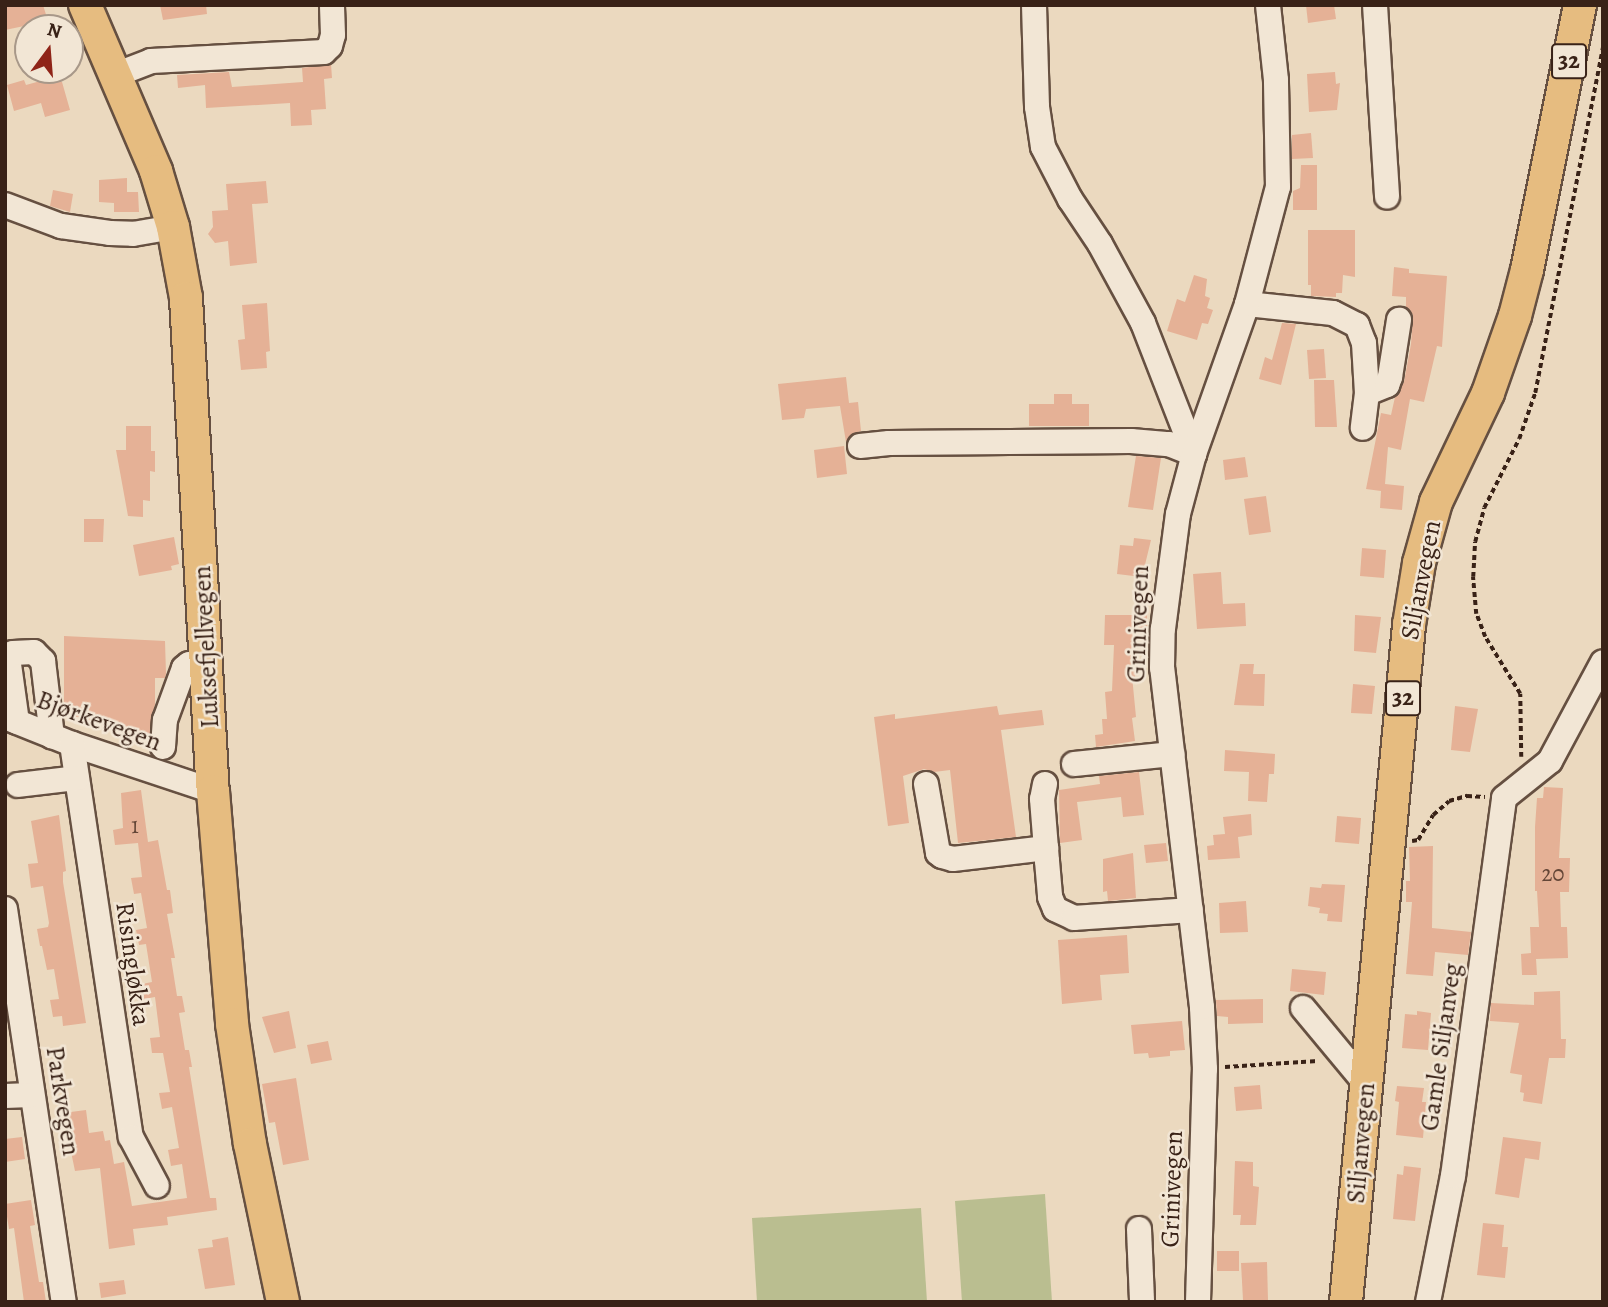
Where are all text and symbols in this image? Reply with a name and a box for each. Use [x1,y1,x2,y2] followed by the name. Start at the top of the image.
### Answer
[14,14,84,84] north arrow
[44,16,64,45] text: N
[1550,40,1588,82] road number: 32
[1394,518,1448,642] street label: Siljanvegen
[186,565,226,729] street label: Luksefjellvegen
[1120,565,1156,683] street label: Grinivegen
[1384,678,1422,718] road number: 32
[32,684,166,758] street label: Bjørkevegen
[131,812,139,840] house number: 1
[1541,860,1565,888] house number: 20
[109,900,157,1028] street label: Risingløkka
[1414,961,1468,1133] street label: Gamle Siljanveg
[39,1044,87,1158] street label: Parkvegen
[1340,1081,1382,1205] street label: Siljanvegen
[1154,1130,1190,1248] street label: Grinivegen

